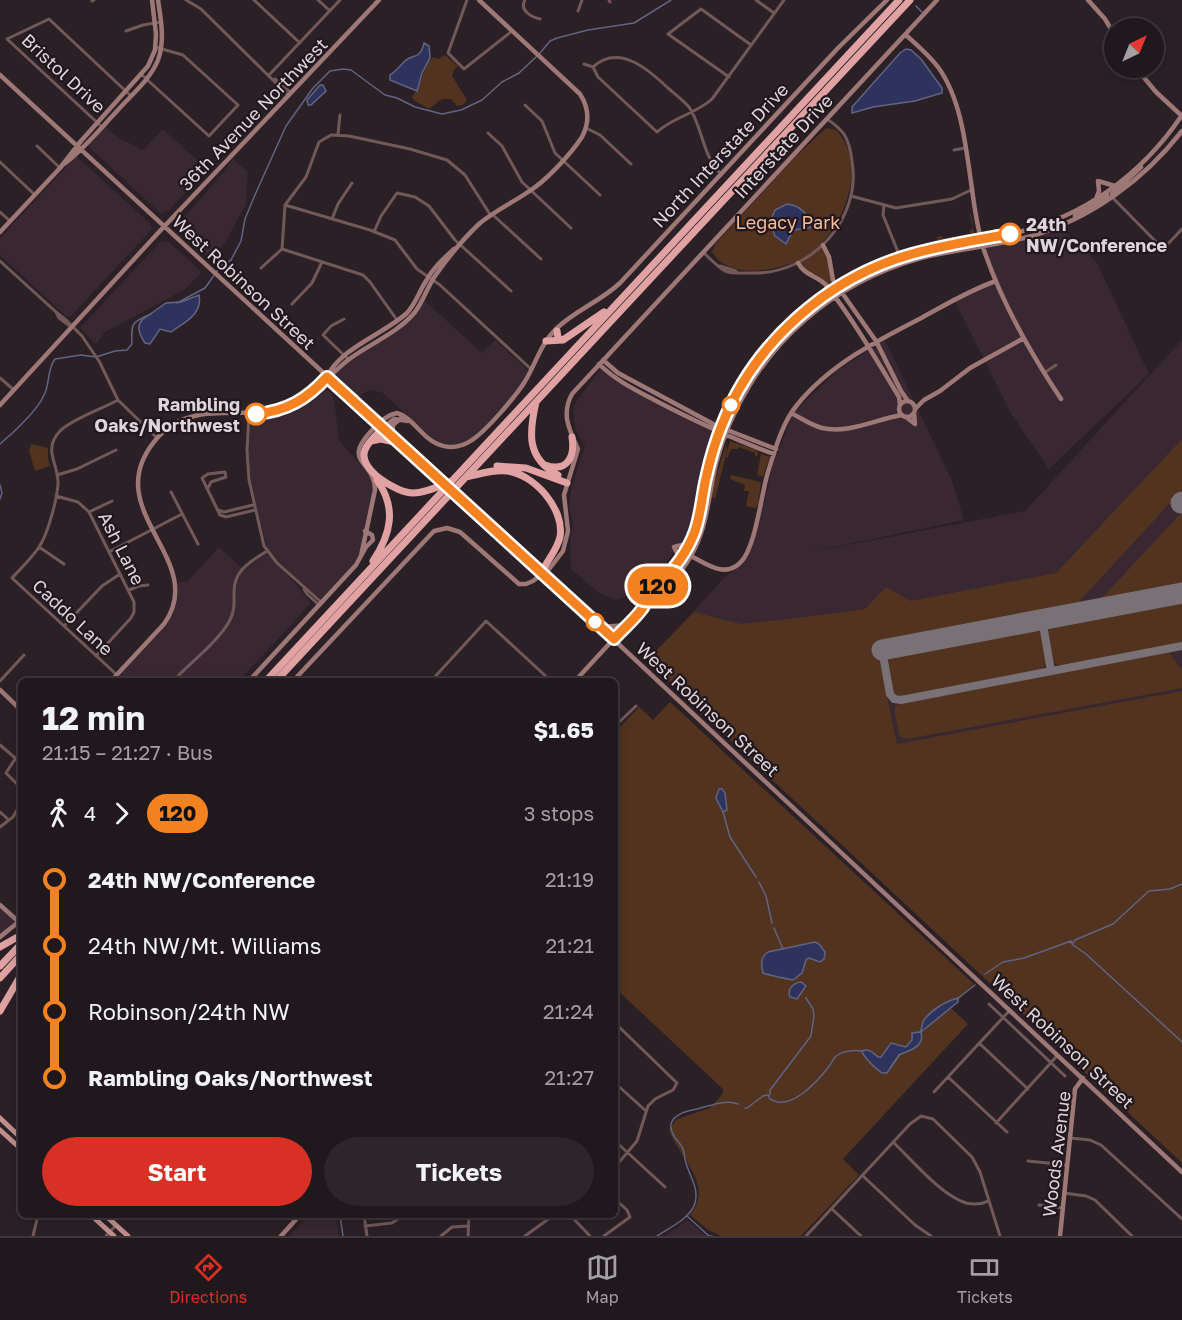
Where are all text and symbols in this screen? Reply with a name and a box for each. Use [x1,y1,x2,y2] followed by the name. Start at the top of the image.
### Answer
[1104,18,1164,78] north arrow
[1104,18,1164,78] map controls
[18,29,110,117] street label: Bristol Drive
[174,33,332,195] street label: 36th Avenue Northwest
[647,78,793,232] street label: North Interstate Drive
[729,89,837,203] street label: Interstate Drive
[168,210,320,354] street label: West Robinson Street
[736,211,840,233] park label: Legacy Park
[1026,213,1167,256] place label: 24th NW/Conference
[999,223,1021,245] marker: 24th NW/Conference
[94,393,240,436] place label: Rambling Oaks/Northwest
[722,396,740,414] unlabelled marker
[245,403,267,425] marker: Rambling Oaks/Northwest
[94,508,150,588] street label: Ash Lane
[624,566,692,606] line badge: 120
[639,573,677,599] text: 120
[28,574,118,660] street label: Caddo Lane
[586,613,604,631] unlabelled marker
[632,637,784,781] street label: West Robinson Street
[42,698,145,737] text: 12 min
[533,716,594,743] text: $1.65
[42,740,213,764] text: 21:15 – 21:27 · Bus
[42,797,75,830] icon: walk
[105,797,138,830] icon: forward
[159,800,196,826] text: 120
[84,801,96,825] text: 4
[524,801,594,825] text: 3 stops
[88,866,315,893] text: 24th NW/Conference
[545,867,594,891] text: 21:19
[88,932,321,959] text: 24th NW/Mt. Williams
[545,933,594,957] text: 21:21
[987,969,1139,1113] street label: West Robinson Street
[88,998,290,1025] text: Robinson/24th NW
[543,999,594,1023] text: 21:24
[88,1064,372,1091] text: Rambling Oaks/Northwest
[545,1065,594,1089] text: 21:27
[1037,1090,1075,1218] street label: Woods Avenue
[42,1137,312,1206] button: Start
[324,1137,594,1206] button: Tickets
[169,1251,247,1307] tab: Directions
[586,1251,619,1307] tab: Map
[957,1251,1013,1307] tab: Tickets

